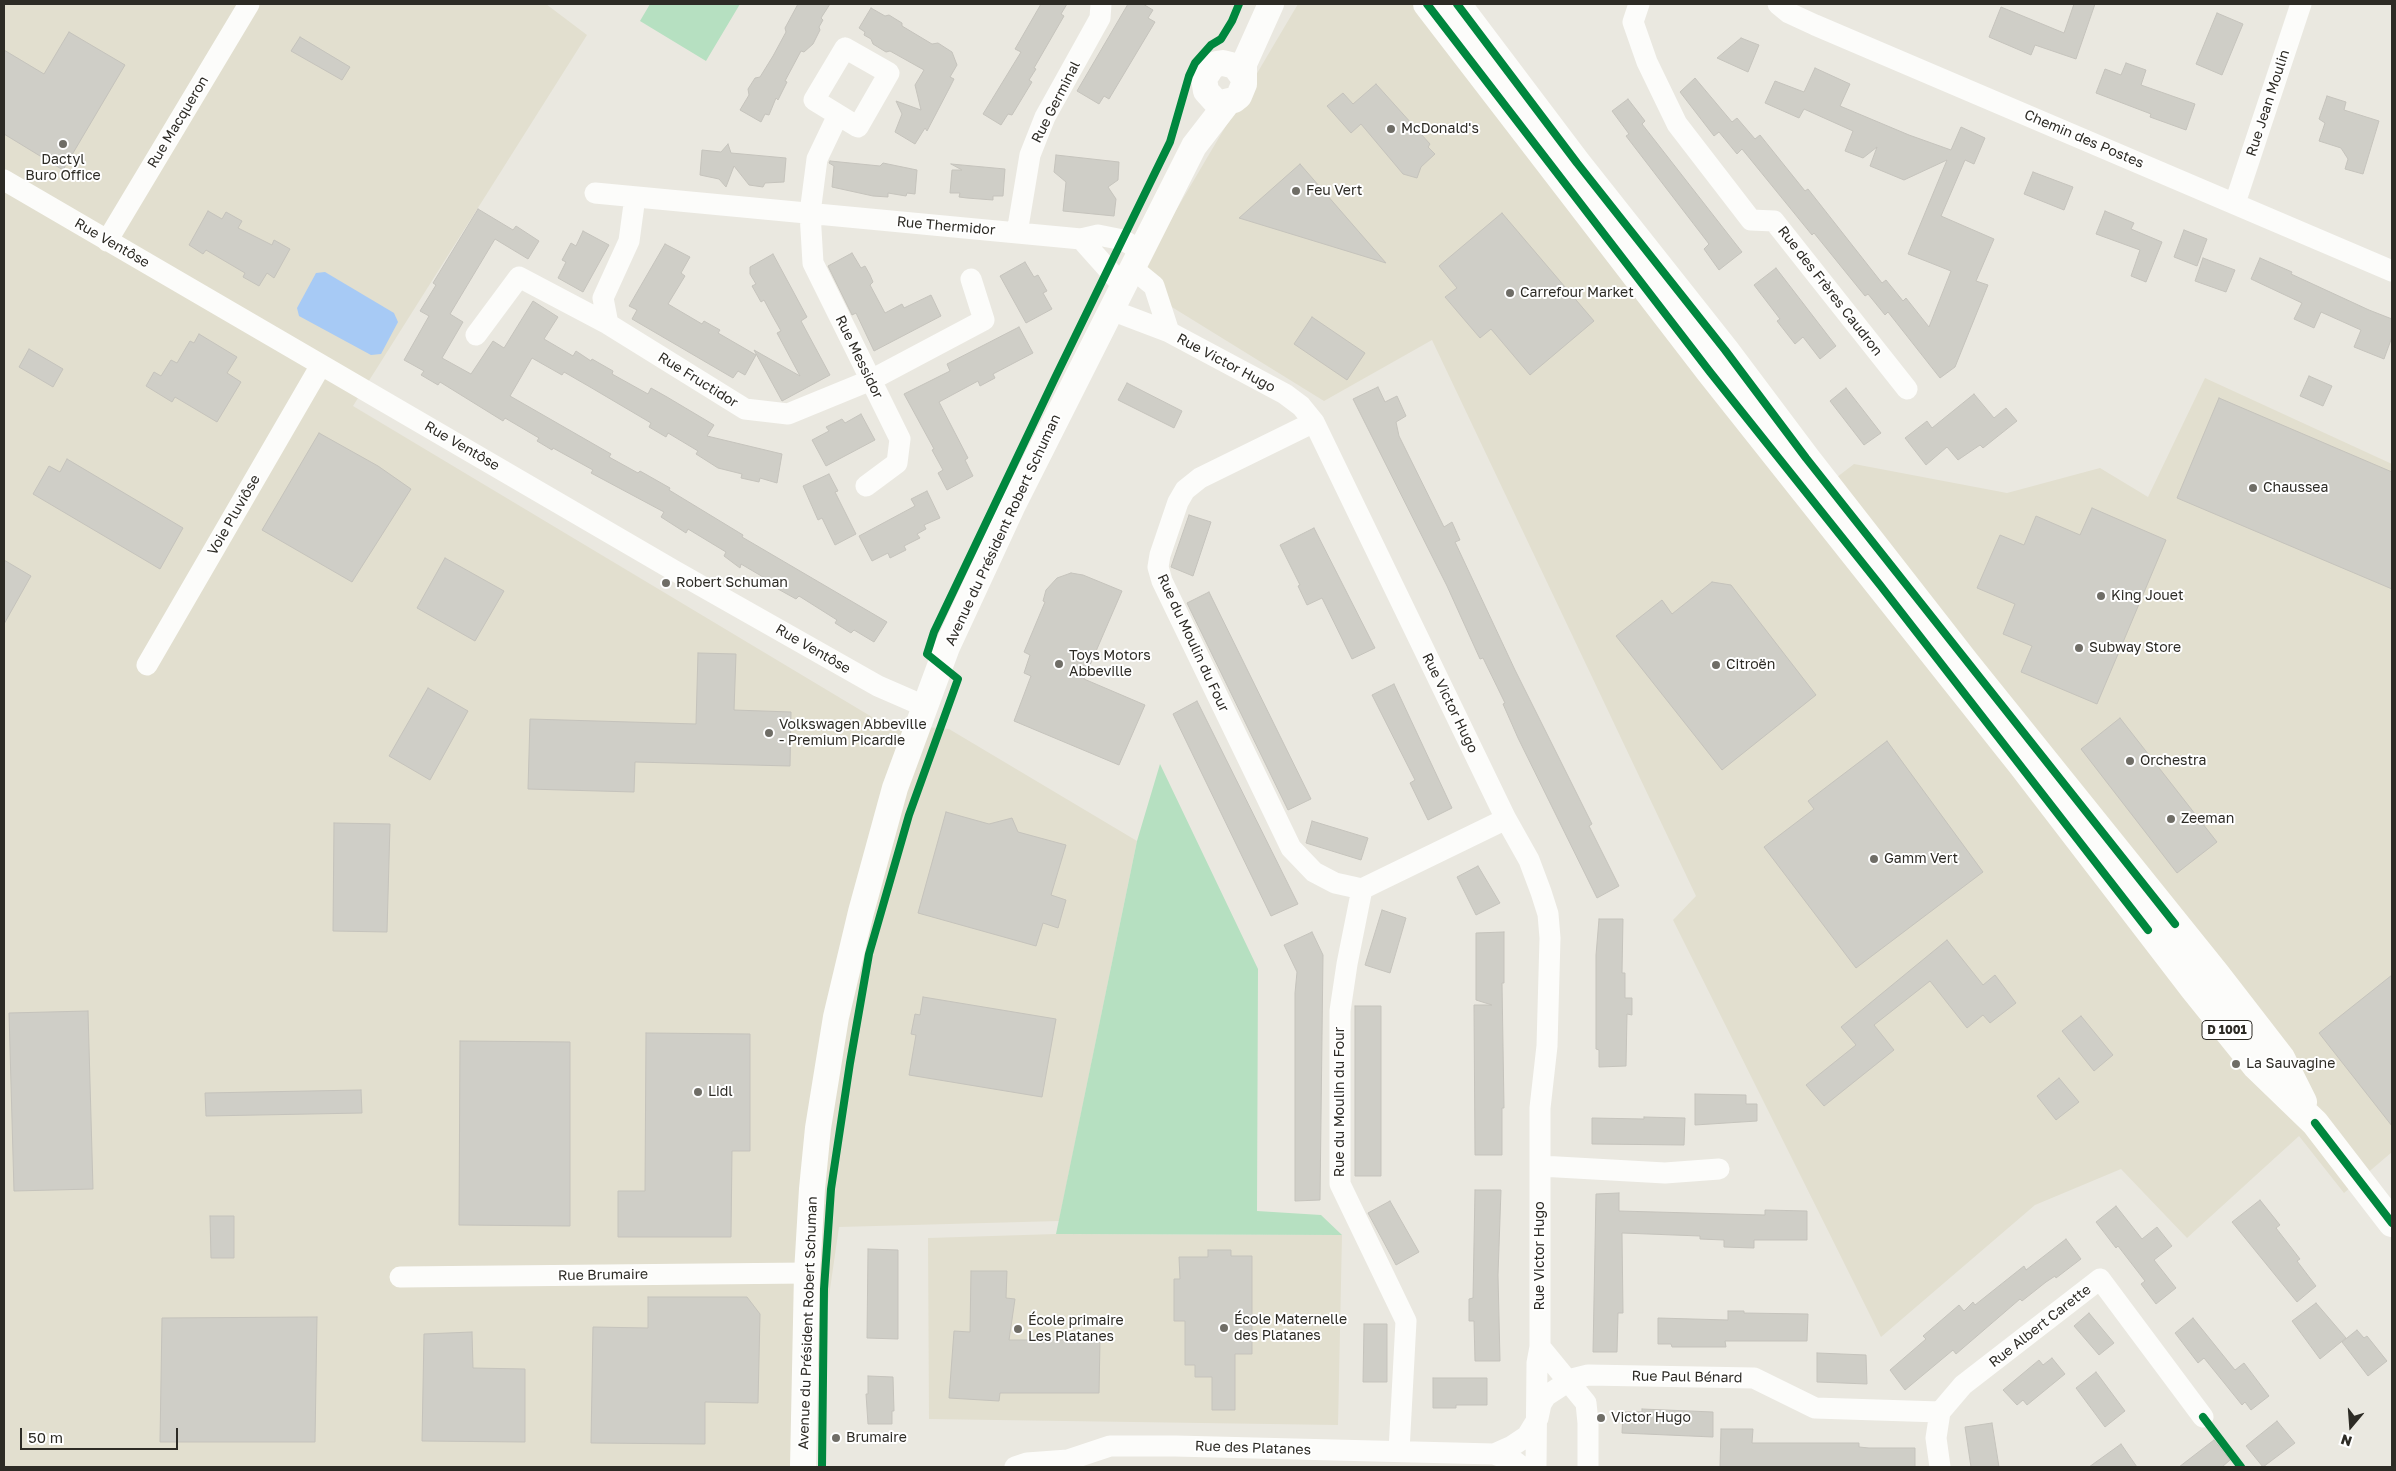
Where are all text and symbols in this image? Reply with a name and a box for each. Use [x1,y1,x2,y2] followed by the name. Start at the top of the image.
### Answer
[2243,48,2293,158] street label: Rue Jean Moulin
[1028,58,1084,146] street label: Rue Germinal
[144,73,212,171] street label: Rue Macqueron
[2022,106,2146,172] street label: Chemin des Postes
[1401,121,1479,137] place label: McDonald's
[1385,123,1397,135] marker: McDonald's
[57,138,69,150] marker: Dactyl Buro Office
[25,152,101,184] place label: Dactyl Buro Office
[1306,183,1362,199] place label: Feu Vert
[1290,185,1302,197] marker: Feu Vert
[896,213,996,239] street label: Rue Thermidor
[71,215,153,271] street label: Rue Ventôse
[1774,223,1886,359] street label: Rue des Frères Caudron
[1520,285,1634,301] place label: Carrefour Market
[1504,287,1516,299] marker: Carrefour Market
[832,313,886,401] street label: Rue Messidor
[1174,330,1278,396] street label: Rue Victor Hugo
[655,349,741,411] street label: Rue Fructidor
[942,412,1064,648] street label: Avenue du Président Robert Schuman
[421,418,503,474] street label: Rue Ventôse
[204,472,264,558] street label: Voie Pluviôse
[2263,480,2328,496] place label: Chaussea
[2247,482,2259,494] marker: Chaussea
[1154,571,1232,715] street label: Rue du Moulin du Four
[676,575,788,591] place label: Robert Schuman
[660,577,672,589] marker: Robert Schuman
[2111,588,2183,604] place label: King Jouet
[2095,590,2107,602] marker: King Jouet
[772,621,854,677] street label: Rue Ventôse
[2089,640,2181,656] place label: Subway Store
[2073,642,2085,654] marker: Subway Store
[1069,648,1151,680] place label: Toys Motors Abbeville
[1419,650,1481,756] street label: Rue Victor Hugo
[1726,657,1775,673] place label: Citroën
[1053,658,1065,670] marker: Toys Motors Abbeville
[1710,659,1722,671] marker: Citroën
[779,717,927,750] place label: Volkswagen Abbeville - Premium Picardie
[763,727,775,739] marker: Volkswagen Abbeville - Premium Picardie
[2140,753,2206,769] place label: Orchestra
[2124,755,2136,767] marker: Orchestra
[2181,811,2234,827] place label: Zeeman
[2165,813,2177,825] marker: Zeeman
[1884,851,1958,867] place label: Gamm Vert
[1868,853,1880,865] marker: Gamm Vert
[2202,1020,2252,1040] road number: D 1001
[1332,1027,1348,1177] street label: Rue du Moulin du Four
[2246,1056,2335,1072] place label: La Sauvagine
[2230,1058,2242,1070] marker: La Sauvagine
[708,1084,733,1100] place label: Lidl
[692,1086,704,1098] marker: Lidl
[795,1196,821,1450] street label: Avenue du Président Robert Schuman
[1532,1201,1548,1311] street label: Rue Victor Hugo
[558,1266,648,1284] street label: Rue Brumaire
[1986,1281,2094,1371] street label: Rue Albert Carette
[1234,1312,1347,1344] place label: École Maternelle des Platanes
[1028,1313,1124,1345] place label: École primaire Les Platanes
[1218,1322,1230,1334] marker: École Maternelle des Platanes
[1012,1323,1024,1335] marker: École primaire Les Platanes
[1632,1368,1742,1386] street label: Rue Paul Bénard
[2326,1401,2376,1451] north arrow
[1611,1410,1691,1426] place label: Victor Hugo
[1595,1412,1607,1424] marker: Victor Hugo
[22,1418,180,1450] scale bar
[28,1428,63,1446] text: 50 m
[846,1430,907,1446] place label: Brumaire
[2339,1431,2354,1450] text: N
[830,1432,842,1444] marker: Brumaire
[1195,1438,1311,1458] street label: Rue des Platanes

